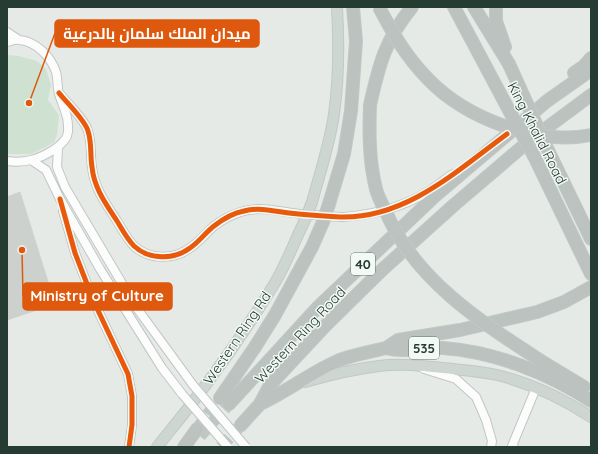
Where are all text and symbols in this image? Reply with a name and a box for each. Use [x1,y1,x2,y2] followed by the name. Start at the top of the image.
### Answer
[55,20,259,47] callout: ميدان الملك سلمان بالدرعية
[63,24,251,43] text: ميدان الملك سلمان بالدرعية
[504,79,570,187] street label: King Khalid Road
[351,253,375,275] road number: 40
[23,283,172,310] callout: Ministry of Culture
[251,283,349,387] street label: Western Ring Road
[30,286,164,305] text: Ministry of Culture
[199,288,275,388] street label: Western Ring Rd
[409,337,439,359] road number: 535

